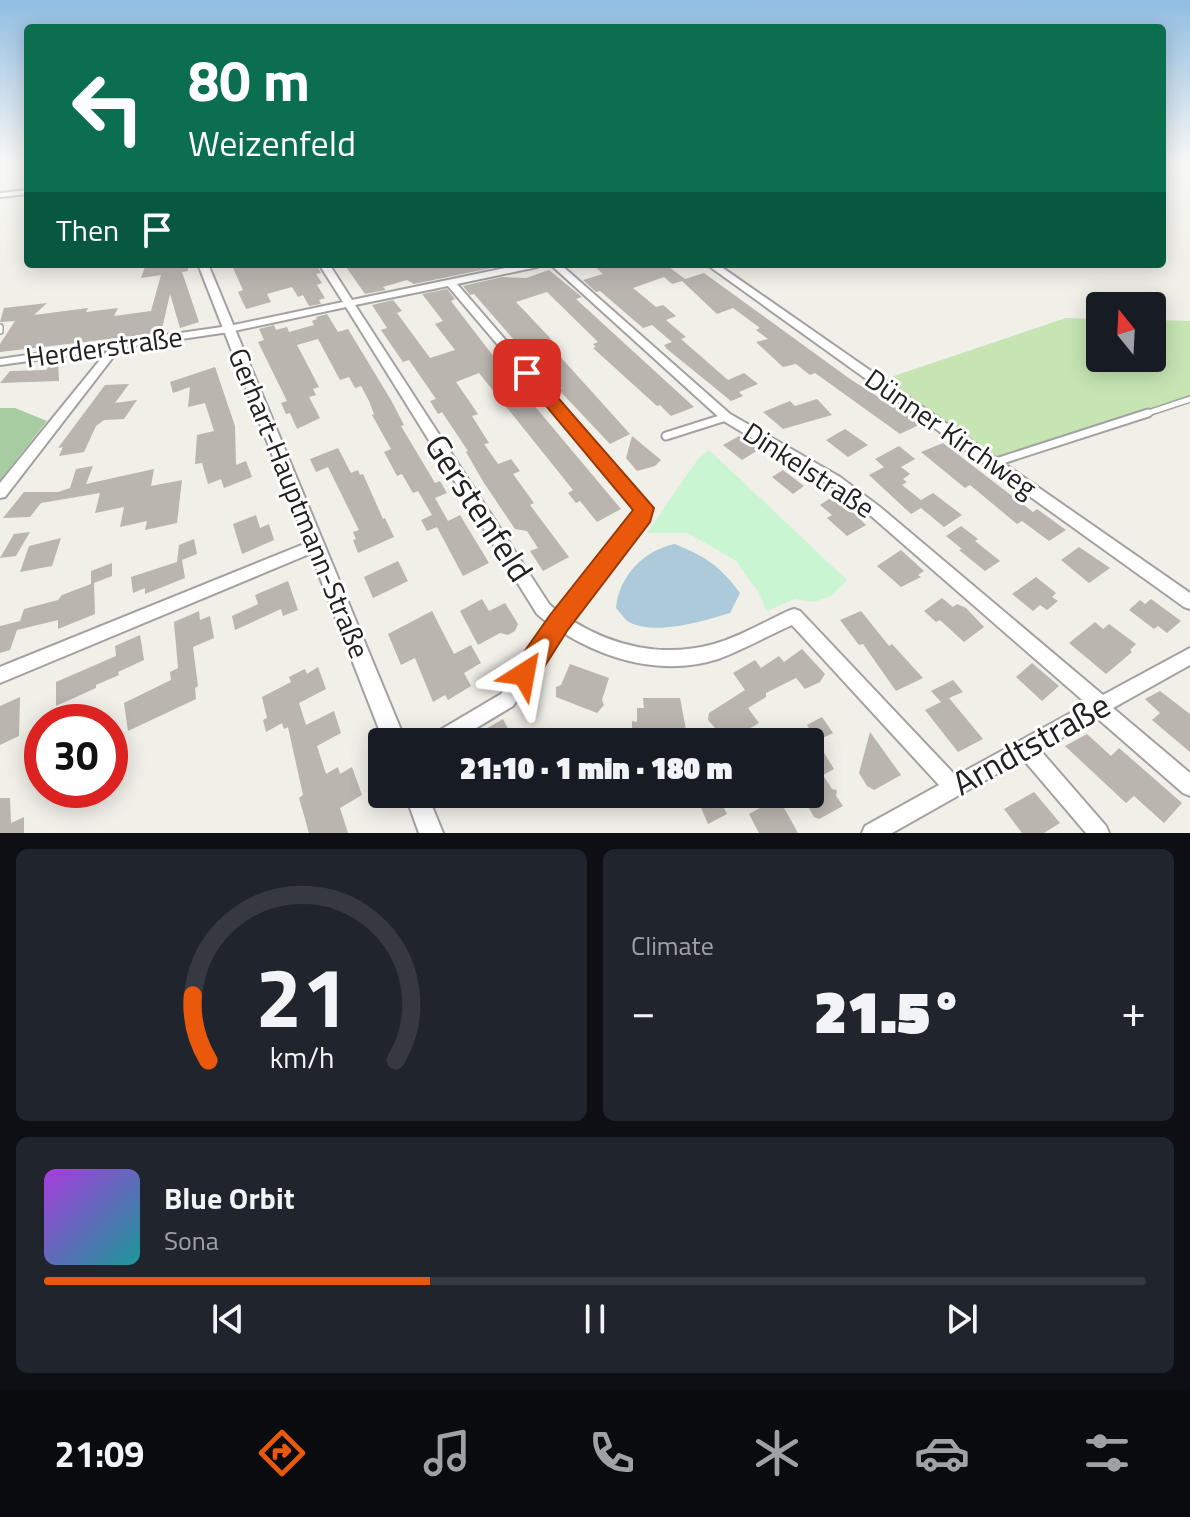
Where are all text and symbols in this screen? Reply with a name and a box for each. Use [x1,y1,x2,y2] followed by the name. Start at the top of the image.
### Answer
[188,38,310,123] text: 80 m
[56,56,160,160] icon: left
[188,115,356,170] text: Weizenfeld
[56,207,119,253] text: Then
[135,208,179,252] icon: arrive
[1086,292,1166,372] north arrow
[1086,292,1166,372] map controls
[23,314,185,379] street label: Herderstraße
[493,339,561,407] pin
[217,341,381,664] street label: Gerhart-Hauptmann-Straße
[505,351,549,395] icon: arrive
[857,357,1046,508] street label: Dünner Kirchweg
[735,411,884,528] street label: Dinkelstraße
[413,423,547,592] street label: Gerstenfeld
[482,632,566,716] position arrow
[942,678,1119,808] street label: Arndtstraße
[24,704,128,808] speed limit sign: 30
[460,745,732,791] text: 21:10 · 1 min · 180 m
[631,926,714,965] text: Climate
[255,933,348,1059] text: 21
[814,965,963,1056] text: 21.5°
[631,977,656,1044] text: −
[1121,977,1146,1044] text: +
[269,1036,334,1079] text: km/h
[164,1175,295,1221] text: Blue Orbit
[164,1221,219,1260] text: Sona
[206,1297,250,1341] icon: previous
[573,1297,617,1341] icon: pause
[940,1297,984,1341] icon: next
[254,1425,310,1481] icon: directions
[419,1425,475,1481] icon: music
[584,1425,640,1481] icon: phone
[749,1425,805,1481] icon: climate
[914,1425,970,1481] icon: car
[1079,1425,1135,1481] icon: filters
[55,1426,144,1481] text: 21:09

